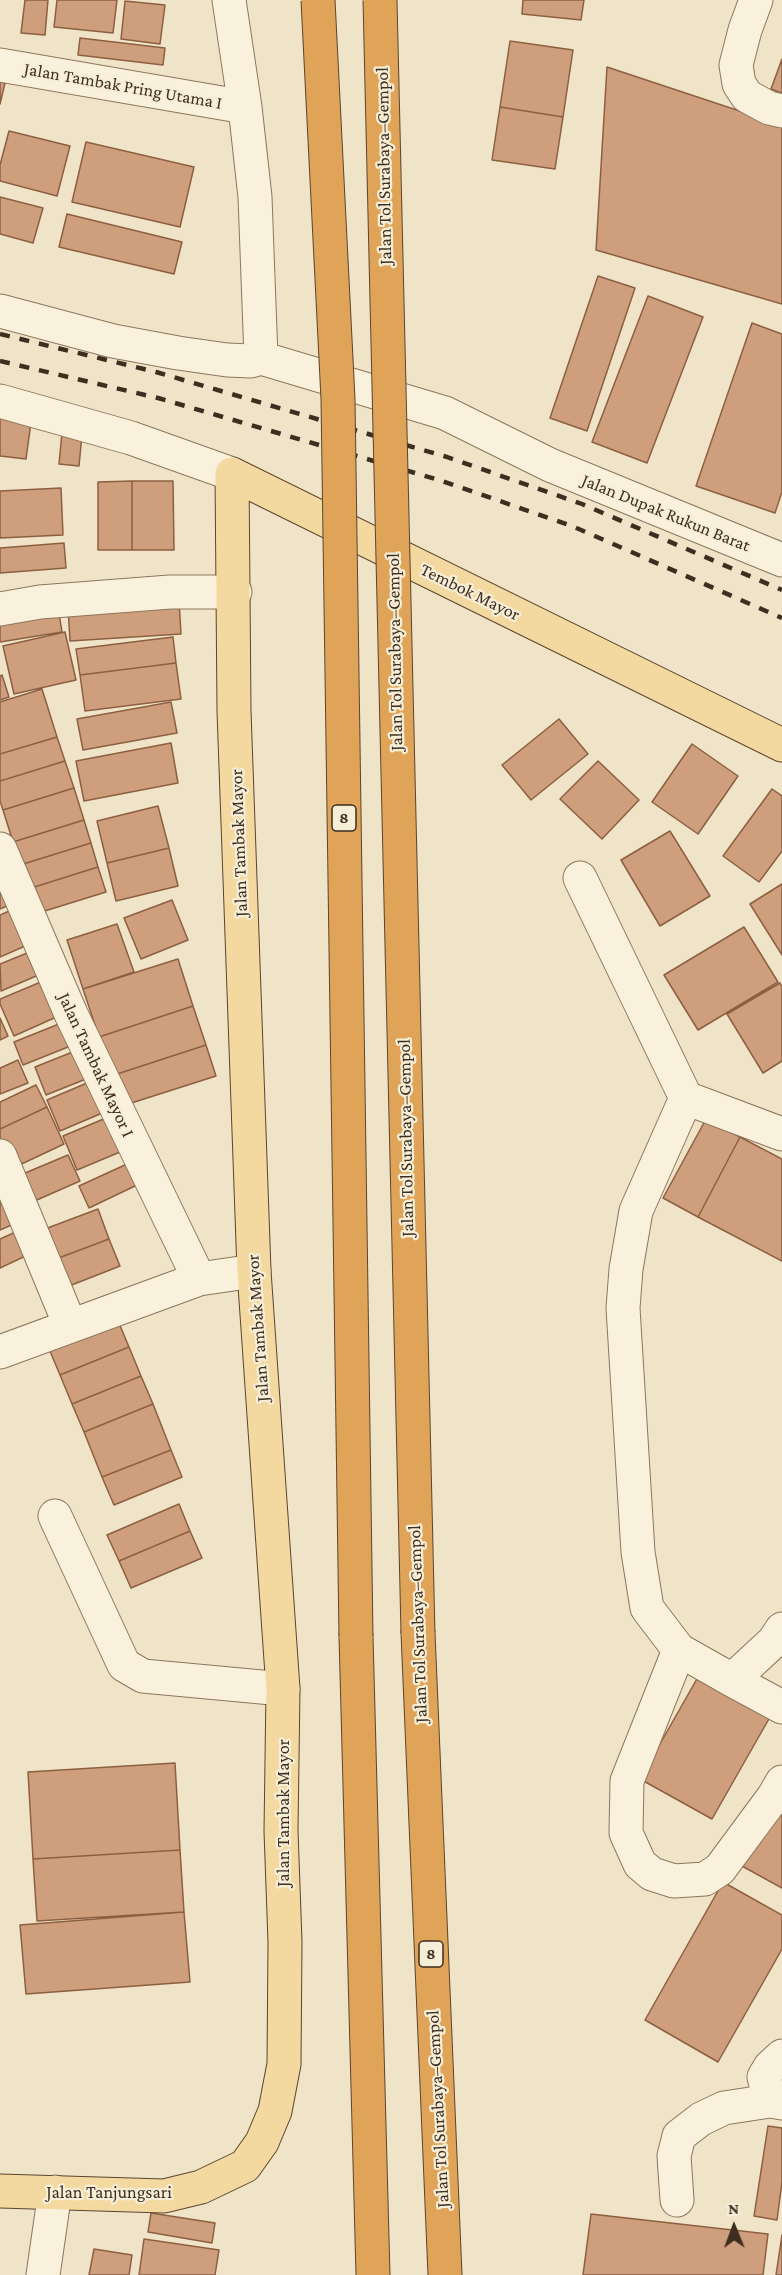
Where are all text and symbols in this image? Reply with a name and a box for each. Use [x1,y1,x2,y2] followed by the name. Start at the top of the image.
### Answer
[22,58,224,114] street label: Jalan Tambak Pring Utama I
[371,67,397,265] street label: Jalan Tol Surabaya–Gempol
[579,469,753,557] street label: Jalan Dupak Rukun Barat
[382,553,408,751] street label: Jalan Tol Surabaya–Gempol
[417,559,523,625] street label: Tembok Mayor
[226,769,252,917] street label: Jalan Tambak Mayor
[332,805,356,831] road number: 8
[53,989,139,1141] street label: Jalan Tambak Mayor I
[393,1039,419,1237] street label: Jalan Tol Surabaya–Gempol
[242,1253,274,1403] street label: Jalan Tambak Mayor
[404,1525,432,1723] street label: Jalan Tol Surabaya–Gempol
[272,1739,294,1887] street label: Jalan Tambak Mayor
[419,1941,443,1967] road number: 8
[422,2010,454,2208] street label: Jalan Tol Surabaya–Gempol
[46,2181,172,2203] street label: Jalan Tanjungsari
[704,2197,764,2257] north arrow
[728,2200,739,2217] text: N

